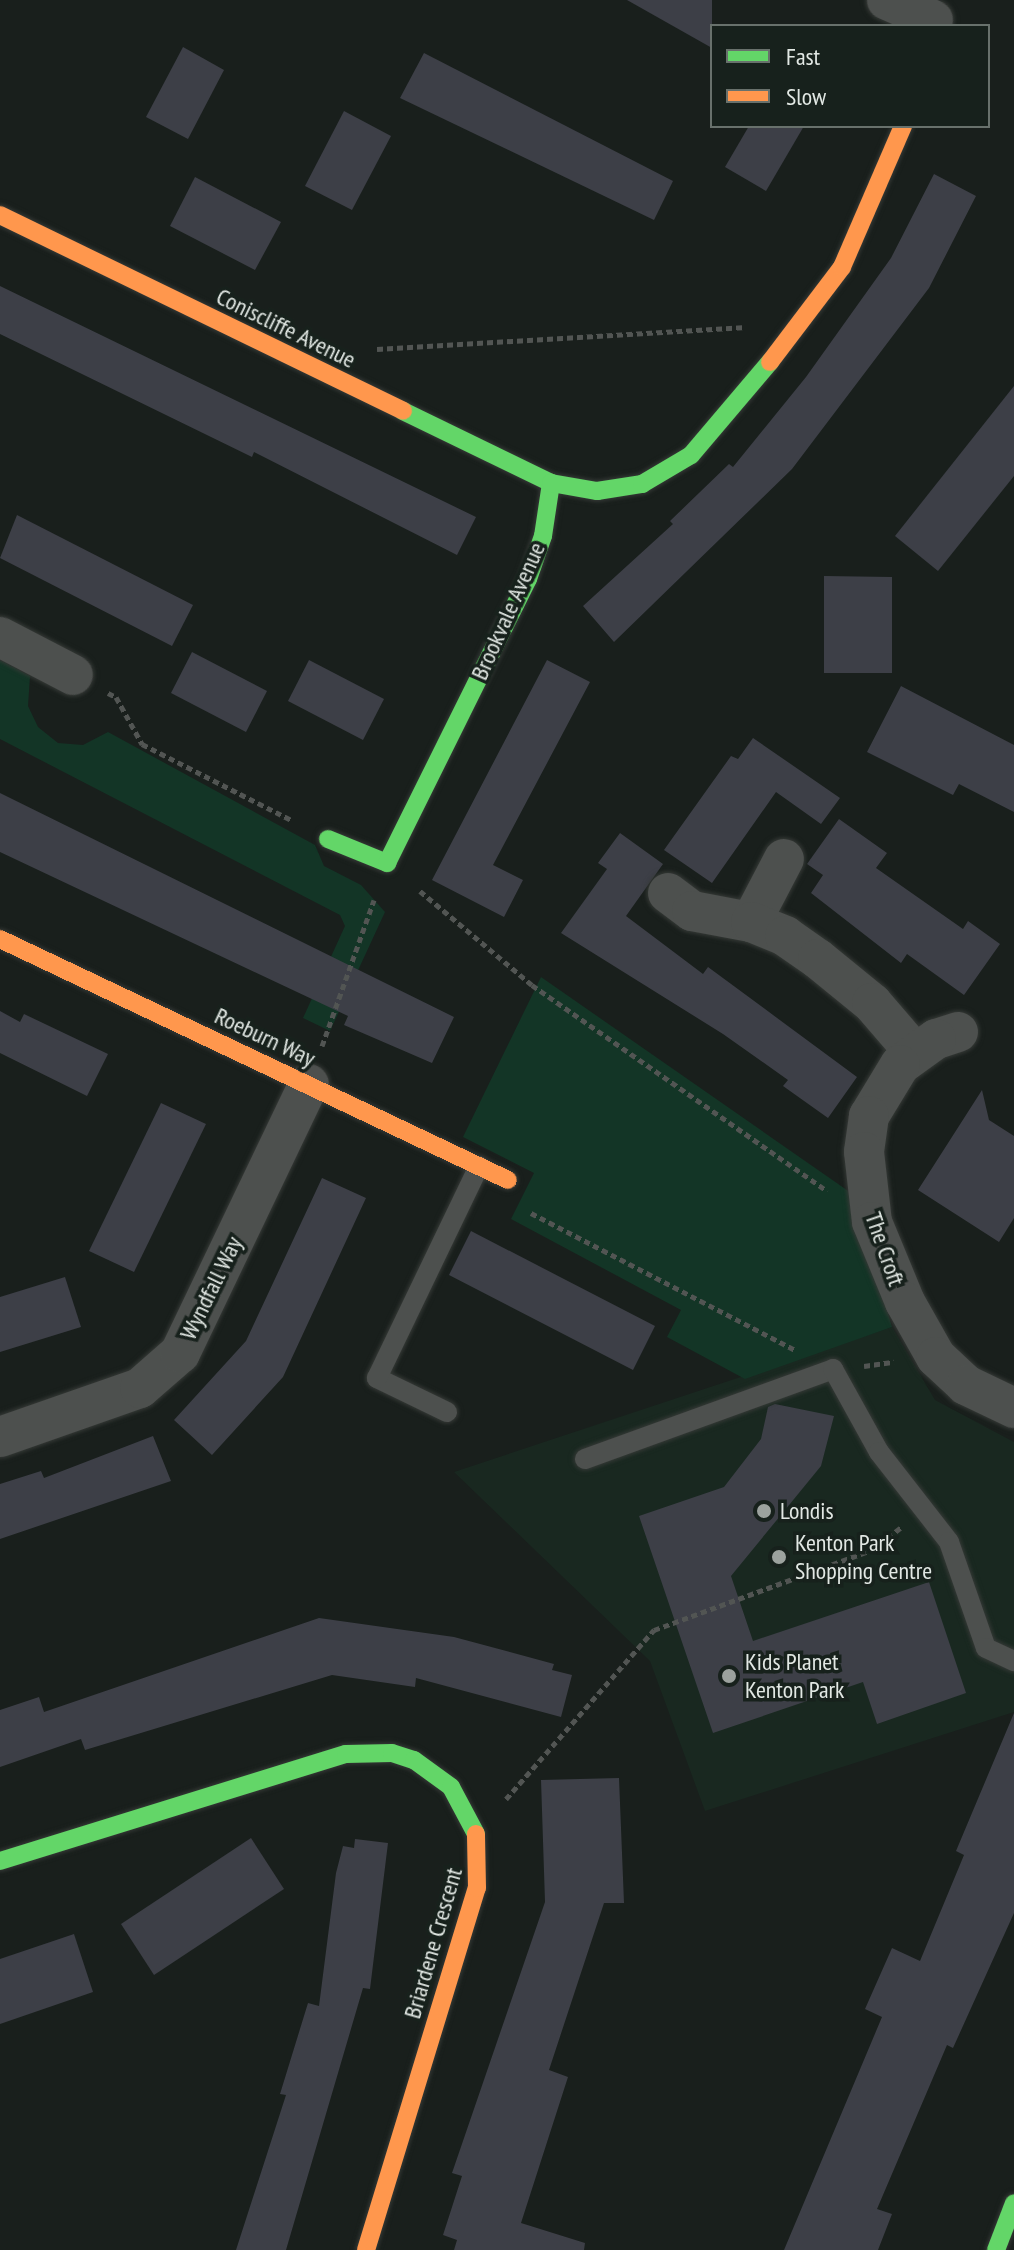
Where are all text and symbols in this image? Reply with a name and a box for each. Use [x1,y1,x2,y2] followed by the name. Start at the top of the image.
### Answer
[710,24,990,128] legend
[786,41,820,72] text: Fast
[786,81,826,112] text: Slow
[212,282,360,374] street label: Coniscliffe Avenue
[465,537,551,685] street label: Brookvale Avenue
[210,1001,320,1073] street label: Roeburn Way
[859,1208,911,1290] street label: The Croft
[174,1231,248,1345] street label: Wyndfall Way
[780,1497,834,1525] place label: Londis
[755,1502,773,1520] marker: Londis
[795,1529,932,1585] place label: Kenton Park Shopping Centre
[770,1548,788,1566] marker: Kenton Park Shopping Centre
[745,1648,844,1704] place label: Kids Planet Kenton Park
[720,1667,738,1685] marker: Kids Planet Kenton Park
[398,1864,468,2022] street label: Briardene Crescent

